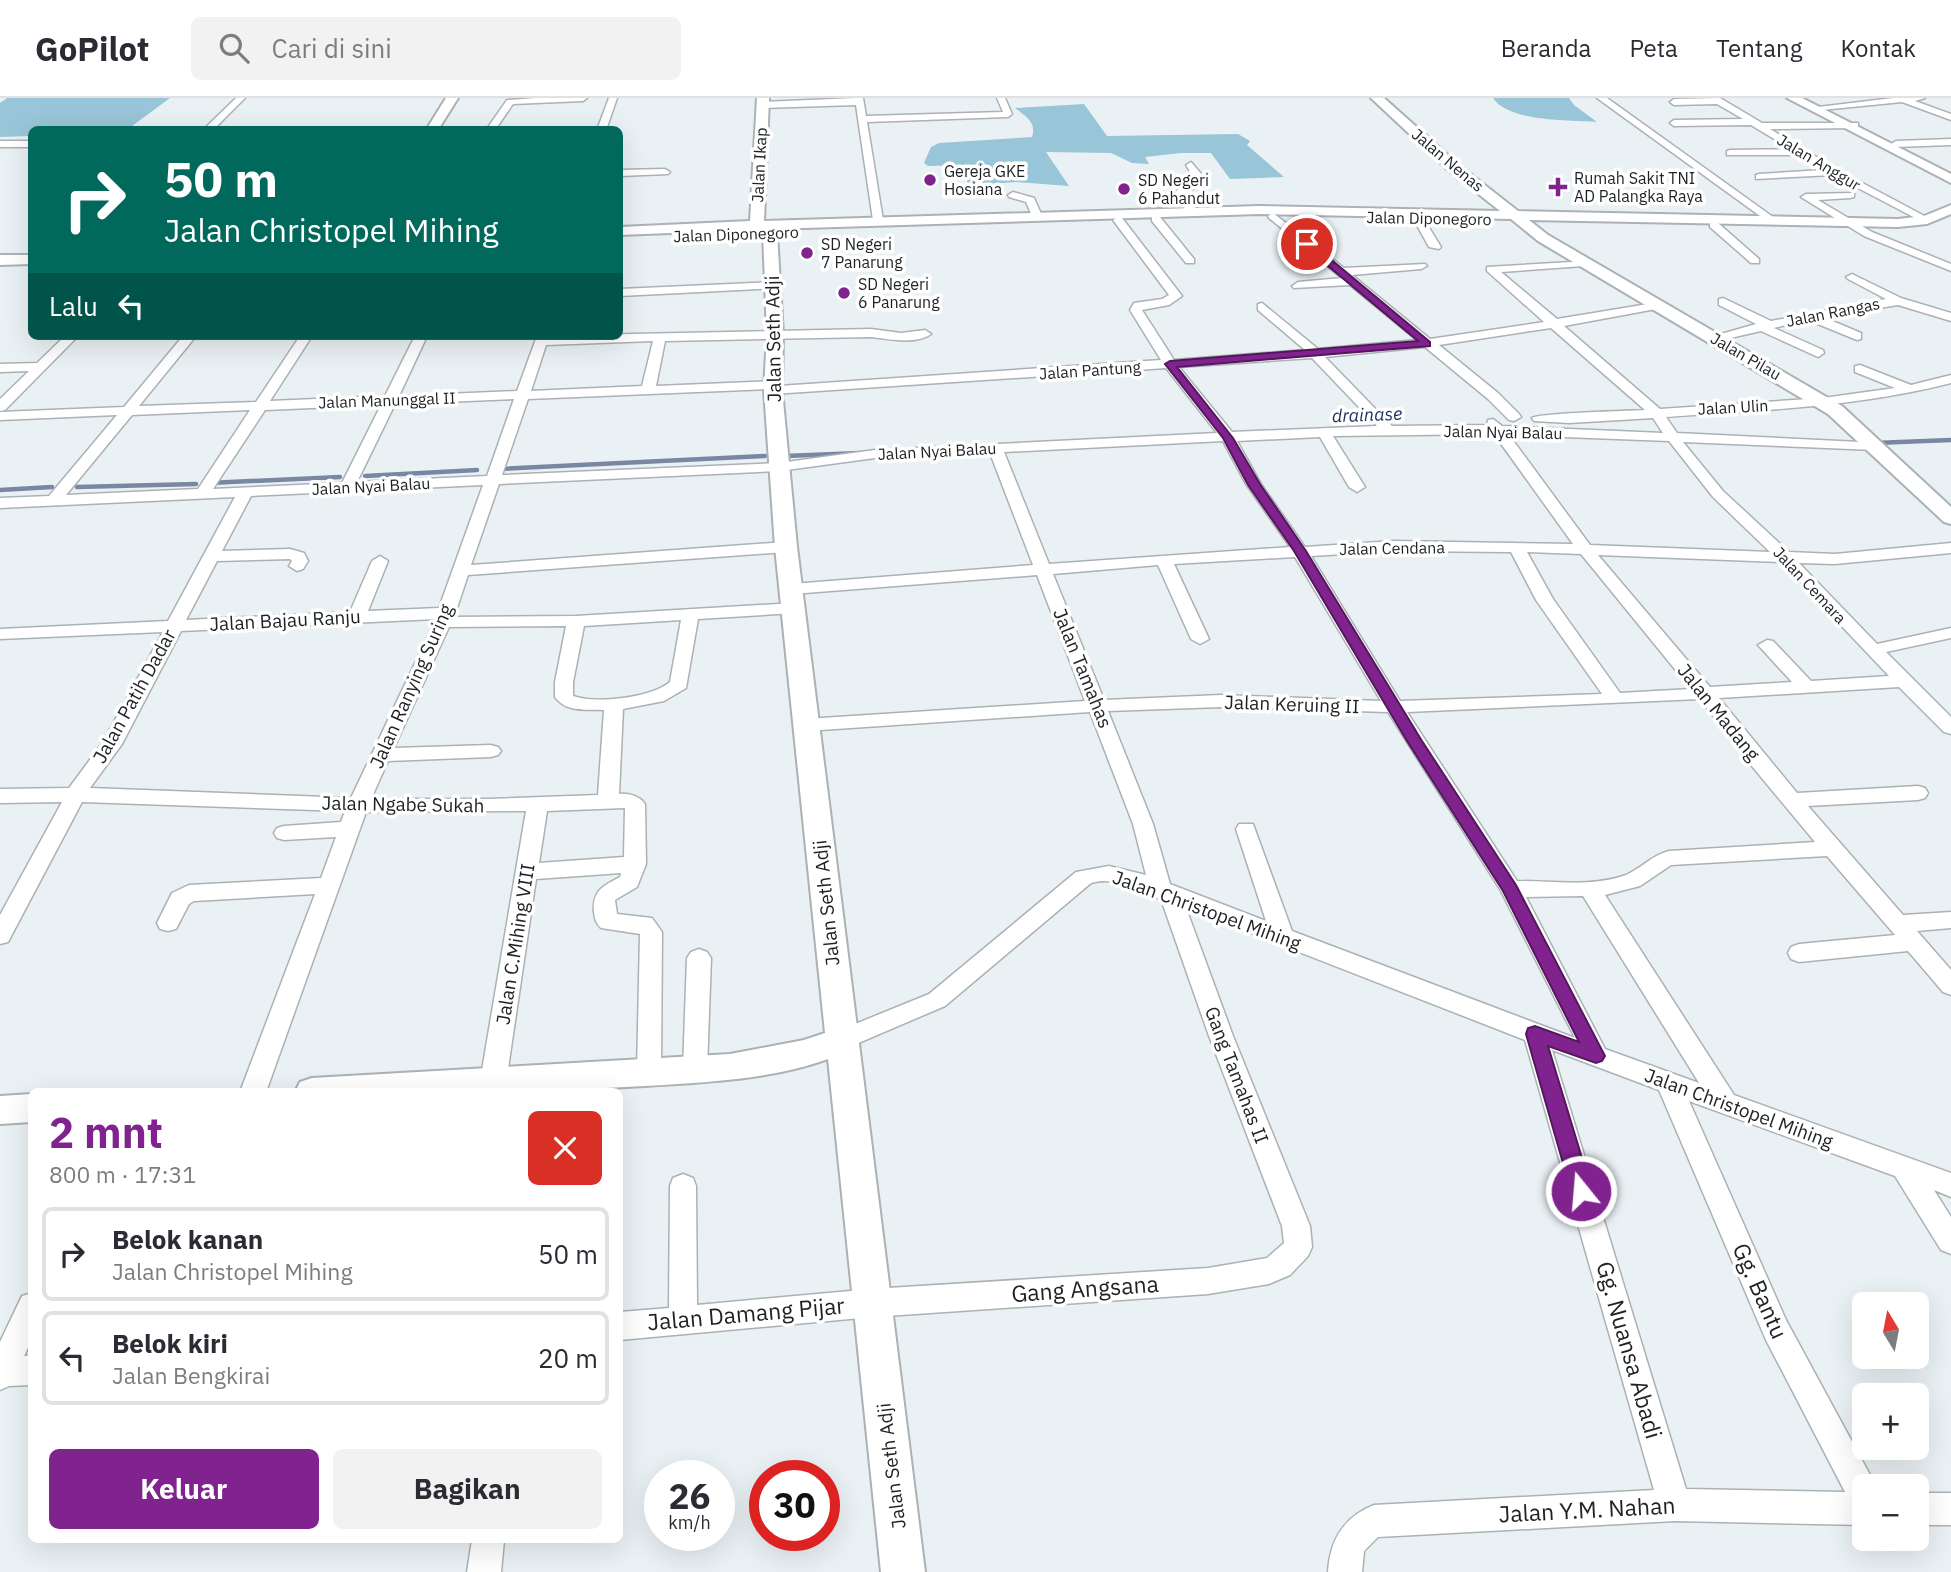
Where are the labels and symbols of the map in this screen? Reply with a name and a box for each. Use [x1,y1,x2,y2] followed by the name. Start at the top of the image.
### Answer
[1408,124,1488,196] street label: Jalan Nenas
[747,127,771,203] street label: Jalan Ikap
[1774,129,1864,195] street label: Jalan Anggur
[944,161,1025,199] place label: Gereja GKE Hosiana
[1574,168,1703,206] place label: Rumah Sakit TNI AD Palangka Raya
[1138,170,1220,208] place label: SD Negeri 6 Pahandut
[922,172,938,188] marker: Gereja GKE Hosiana
[1548,177,1568,197] marker: Rumah Sakit TNI AD Palangka Raya
[1116,181,1132,197] marker: SD Negeri 6 Pahandut
[1366,207,1492,229] street label: Jalan Diponegoro
[1277,214,1337,274] pin
[673,222,799,246] street label: Jalan Diponegoro
[821,234,903,272] place label: SD Negeri 7 Panarung
[799,245,815,261] marker: SD Negeri 7 Panarung
[858,274,940,312] place label: SD Negeri 6 Panarung
[760,276,786,402] street label: Jalan Seth Adji
[836,285,852,301] marker: SD Negeri 6 Panarung
[1785,293,1881,331] street label: Jalan Rangas
[1707,328,1785,384] street label: Jalan Pilau
[1038,356,1142,384] street label: Jalan Pantung
[318,388,456,412] street label: Jalan Manunggal II
[1697,395,1769,419] street label: Jalan Ulin
[1331,402,1403,427] water label: drainase
[1443,421,1563,443] street label: Jalan Nyai Balau
[877,438,997,464] street label: Jalan Nyai Balau
[311,473,431,499] street label: Jalan Nyai Balau
[1339,537,1445,559] street label: Jalan Cendana
[1769,542,1851,628] street label: Jalan Cemara
[364,600,458,772] street label: Jalan Ranying Suring
[209,604,361,636] street label: Jalan Bajau Ranju
[1048,605,1118,731] street label: Jalan Tamahas
[87,625,181,767] street label: Jalan Patih Dadar
[1673,659,1765,765] street label: Jalan Madang
[1224,690,1360,718] street label: Jalan Keruing II
[321,791,485,817] street label: Jalan Ngabe Sukah
[807,839,845,967] street label: Jalan Seth Adji
[490,862,540,1026] street label: Jalan C.Mihing VIII
[1110,865,1304,955] street label: Jalan Christopel Mihing
[1200,1003,1274,1147] street label: Gang Tamahas II
[1642,1063,1836,1153] street label: Jalan Christopel Mihing
[1544,1154,1618,1228] position arrow
[1727,1238,1795,1343] street label: Gg. Bantu
[1590,1258,1670,1442] street label: Gg. Nuansa Abadi
[1010,1268,1160,1308] street label: Gang Angsana
[646,1289,846,1337] street label: Jalan Damang Pijar
[1852,1292,1928,1368] north arrow
[871,1402,911,1530] street label: Jalan Seth Adji
[749,1460,840,1551] speed limit sign: 30
[1498,1489,1676,1529] street label: Jalan Y.M. Nahan

